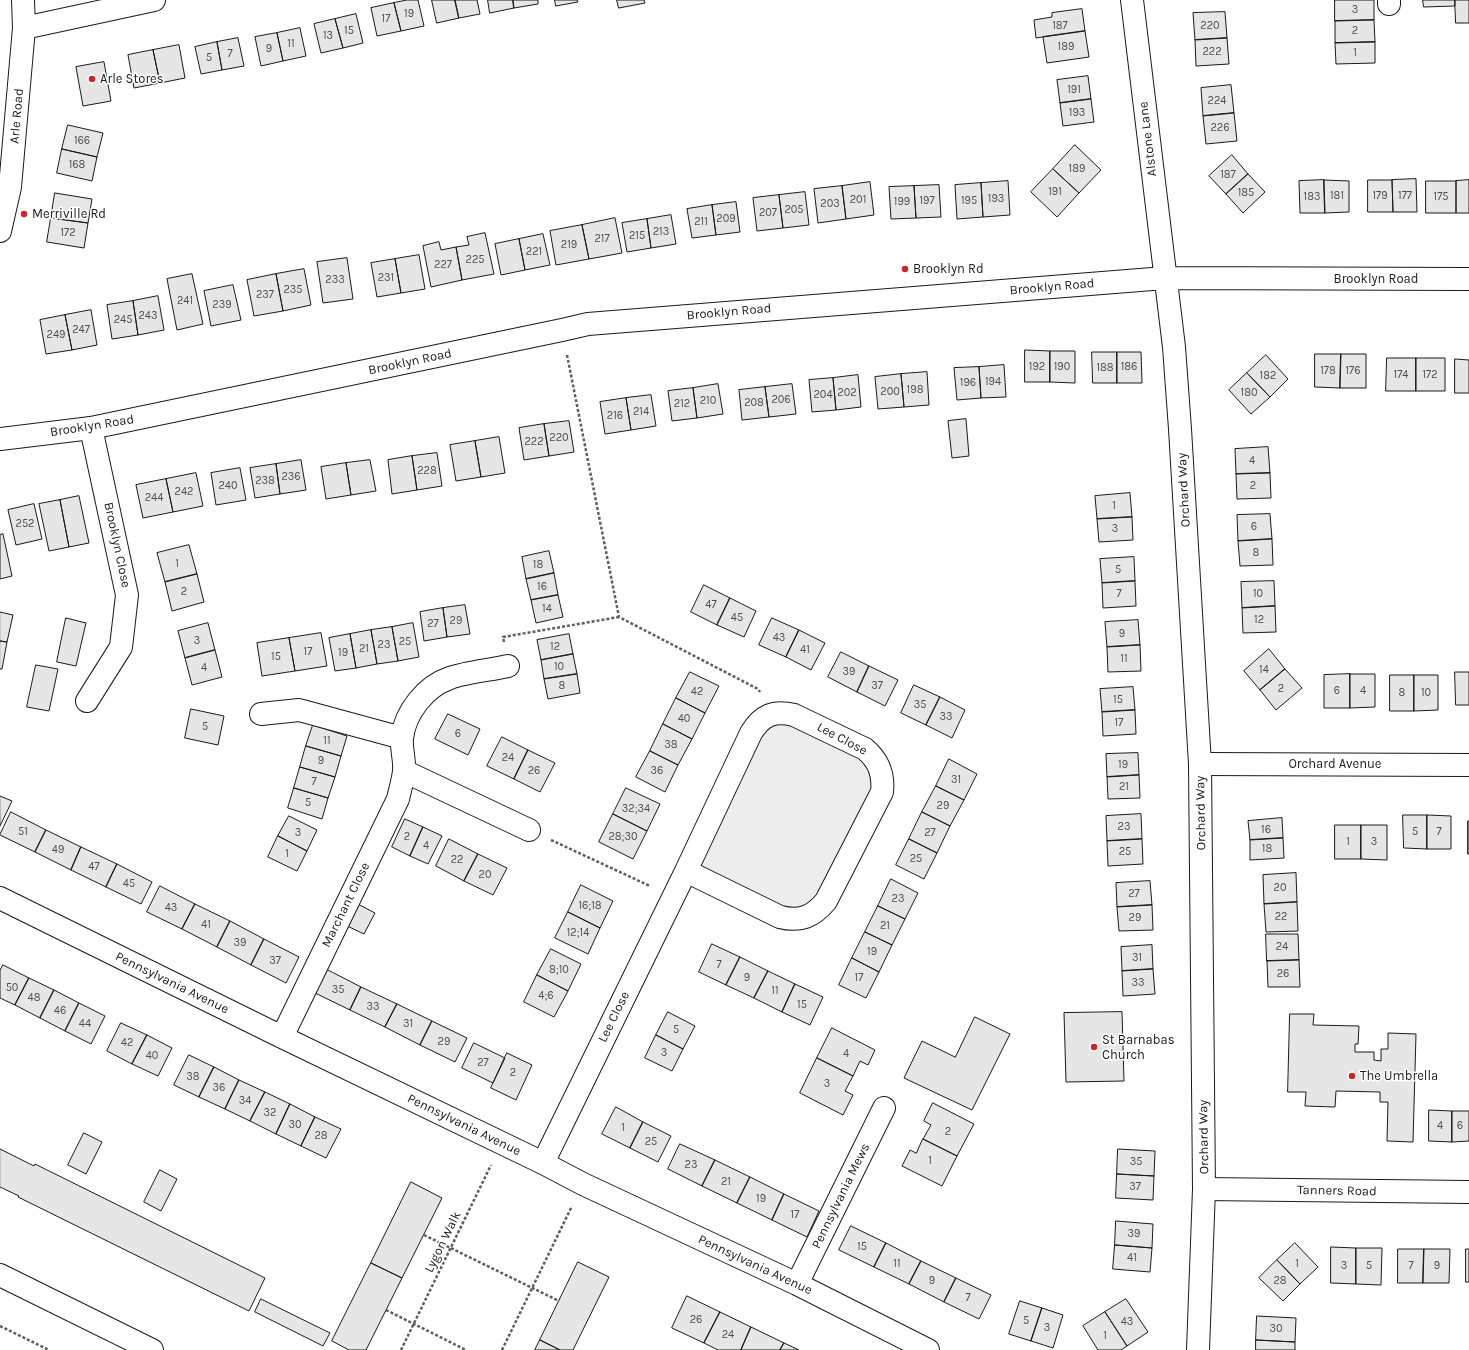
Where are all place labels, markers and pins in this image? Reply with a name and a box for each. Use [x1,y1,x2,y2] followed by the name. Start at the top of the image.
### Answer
[100,71,164,87] place label: Arle Stores
[87,74,97,84] marker: Arle Stores
[32,206,106,222] place label: Merriville Rd
[19,209,29,219] marker: Merriville Rd
[913,261,984,277] place label: Brooklyn Rd
[900,264,910,274] marker: Brooklyn Rd
[1102,1032,1174,1063] place label: St Barnabas Church
[1089,1042,1099,1052] marker: St Barnabas Church
[1360,1068,1438,1084] place label: The Umbrella
[1347,1071,1357,1081] marker: The Umbrella

